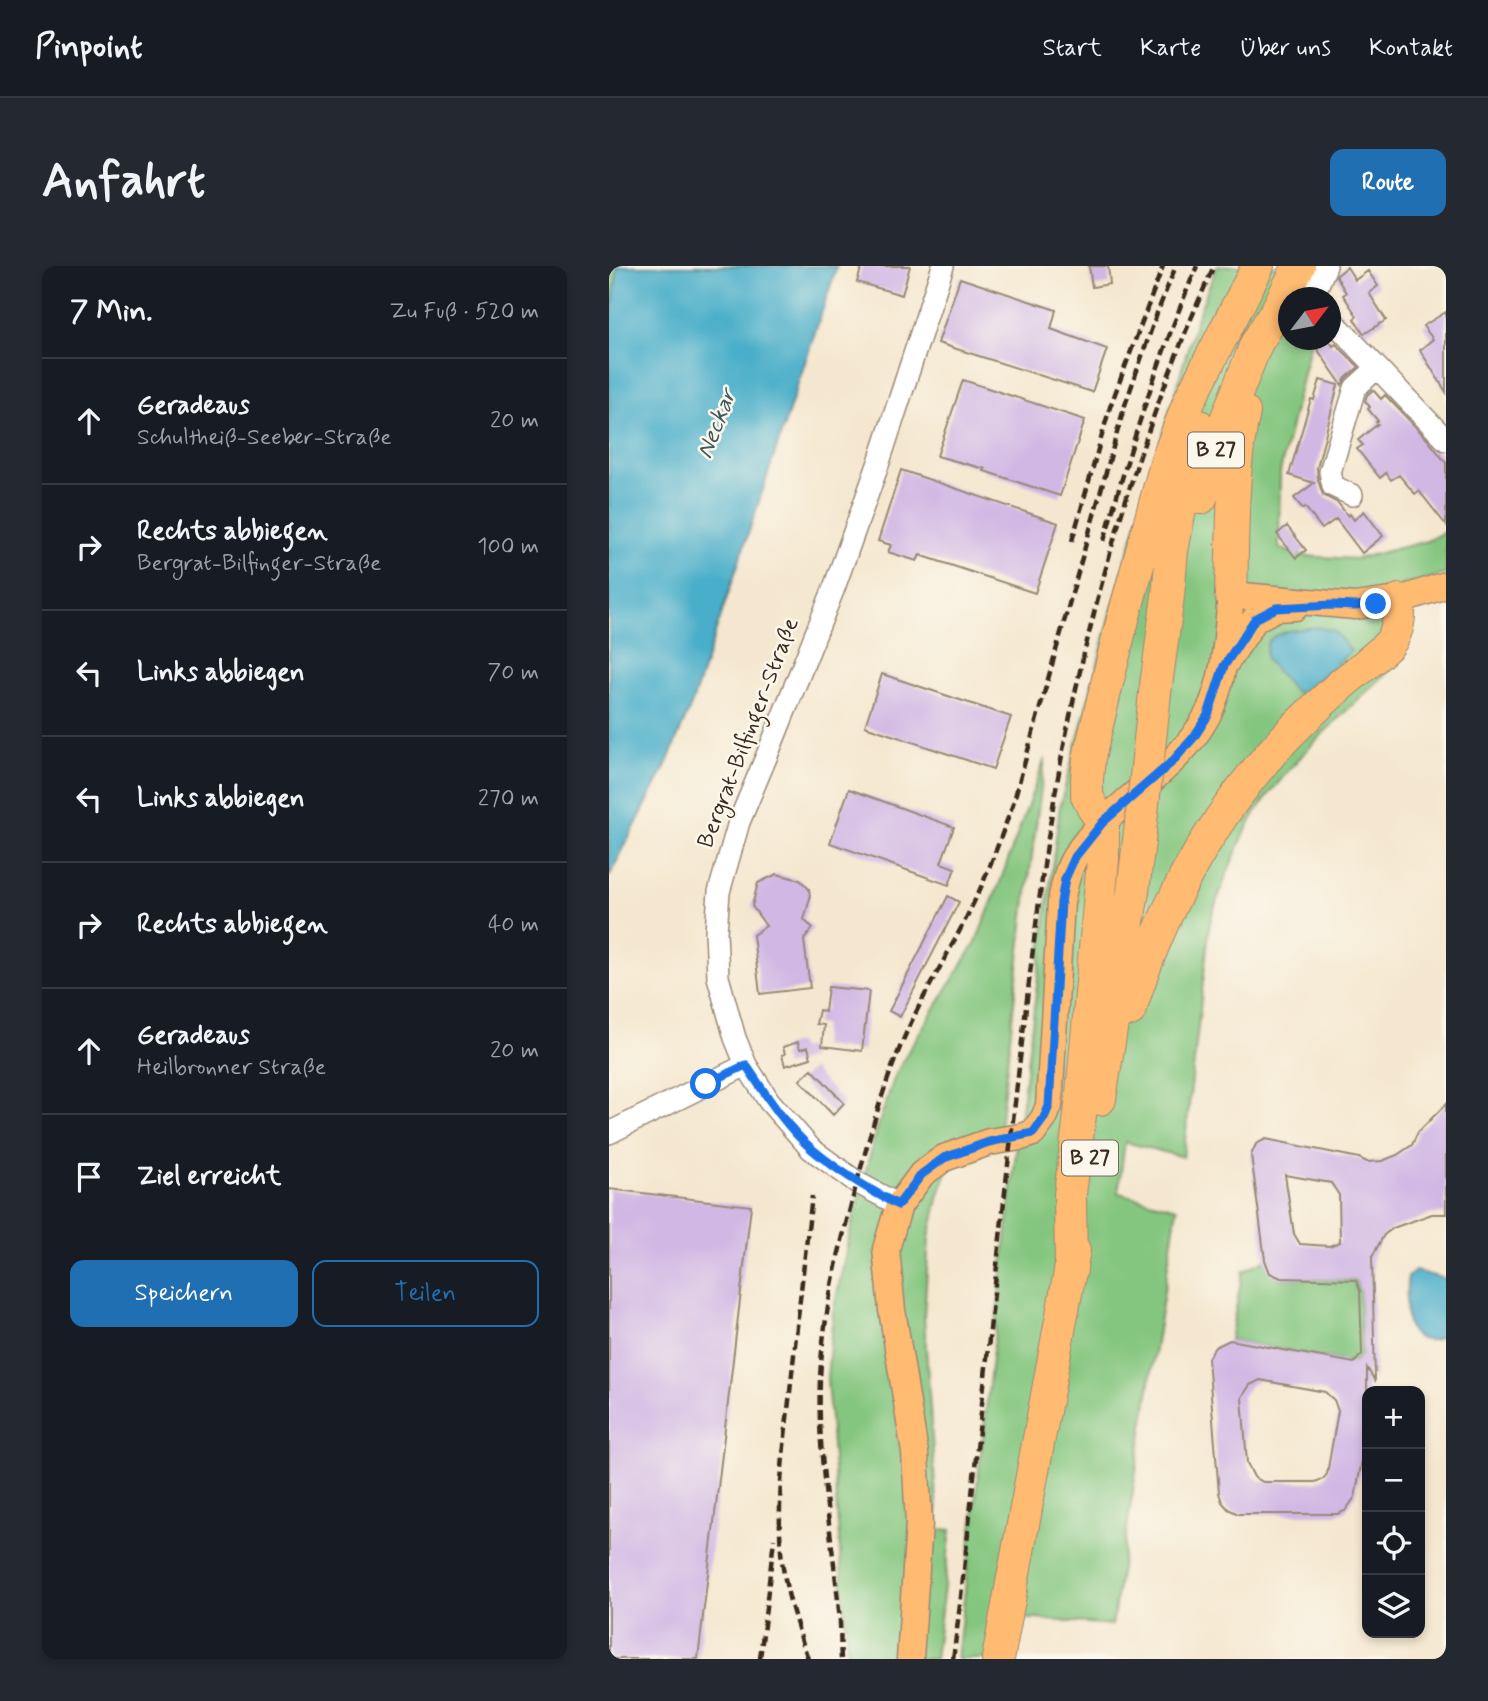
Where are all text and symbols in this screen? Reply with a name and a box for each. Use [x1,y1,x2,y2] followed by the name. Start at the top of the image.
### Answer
[35,26,143,70] text: Pinpoint
[1042,33,1102,64] text: Start
[1140,33,1201,64] text: Karte
[1239,33,1331,64] text: Über uns
[1369,33,1453,64] text: Kontakt
[1330,149,1446,216] button: Route
[42,150,205,215] text: Anfahrt
[1278,287,1341,350] north arrow
[70,292,153,331] text: 7 Min.
[389,297,539,327] text: Zu Fuß · 520 m
[690,382,745,463] water label: Neckar
[137,389,250,423] text: Geradeaus
[70,402,108,440] icon: ahead
[490,406,539,436] text: 20 m
[137,423,392,453] text: Schultheiß-Seeber-Straße
[1188,432,1244,468] road number: B 27
[137,515,328,549] text: Rechts abbiegen
[70,528,108,566] icon: right
[477,532,539,562] text: 100 m
[137,549,381,579] text: Bergrat-Bilfinger-Straße
[1360,588,1391,619] route end
[691,614,809,853] street label: Bergrat-Bilfinger-Straße
[70,654,108,692] icon: left
[137,656,305,690] text: Links abbiegen
[487,658,539,688] text: 70 m
[70,780,108,818] icon: left
[137,782,305,816] text: Links abbiegen
[478,784,539,814] text: 270 m
[70,906,108,944] icon: right
[137,908,328,942] text: Rechts abbiegen
[488,910,539,940] text: 40 m
[137,1019,250,1053] text: Geradeaus
[70,1032,108,1070] icon: ahead
[490,1036,539,1066] text: 20 m
[137,1053,326,1083] text: Heilbronner Straße
[690,1068,721,1099] route start
[1062,1140,1118,1176] road number: B 27
[70,1158,108,1196] icon: arrive
[137,1160,281,1194] text: Ziel erreicht
[70,1260,298,1327] button: Speichern
[312,1260,539,1327] button: Teilen
[1362,1386,1425,1638] map controls
[1362,1386,1425,1449] button: +
[1362,1449,1425,1512] button: −
[1362,1512,1425,1575] button: locate
[1362,1575,1425,1638] button: layers

